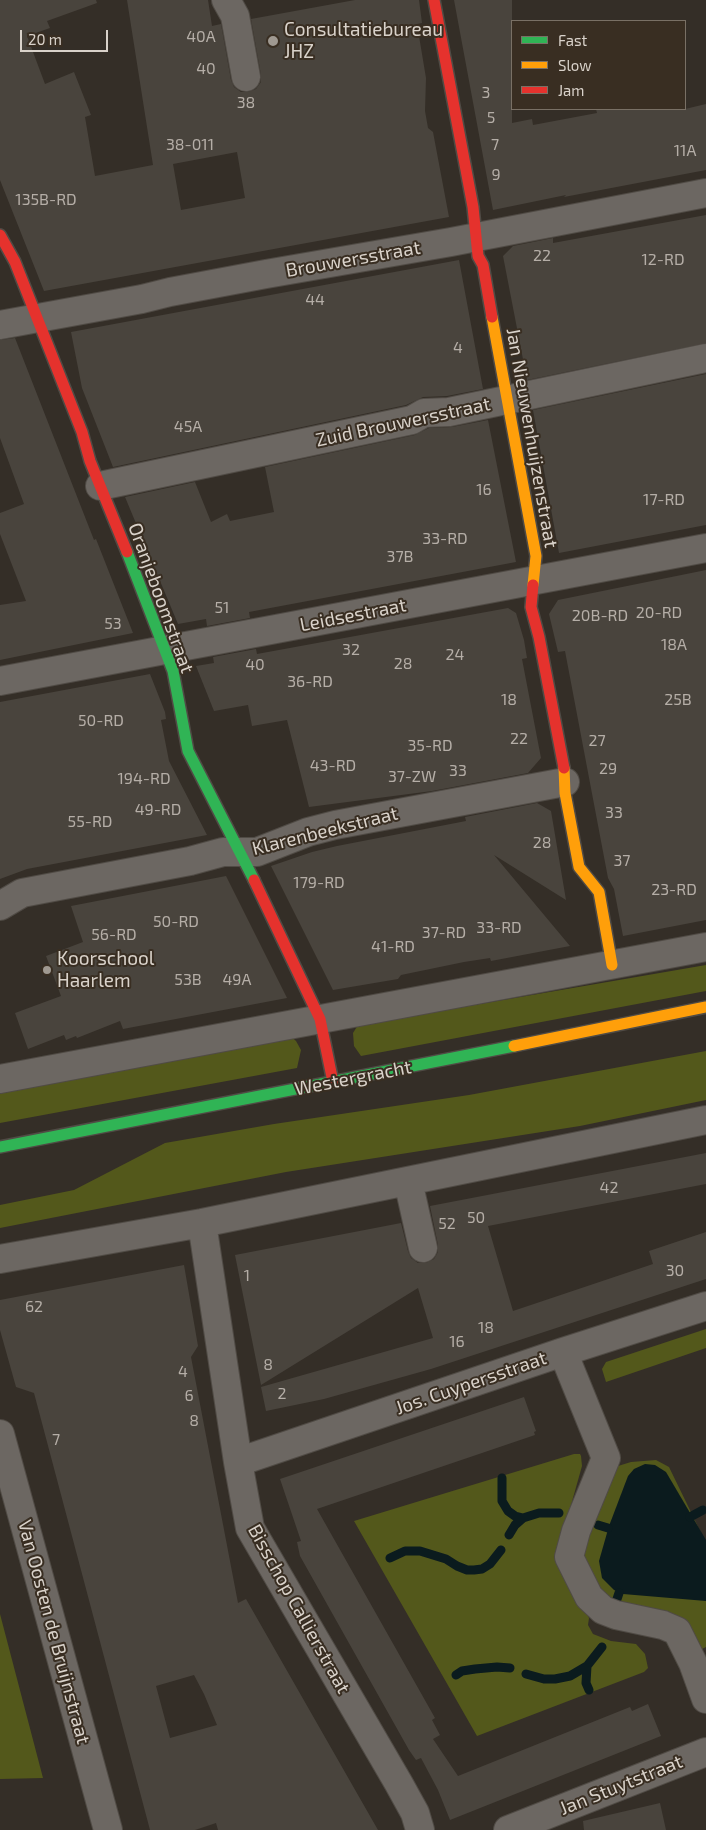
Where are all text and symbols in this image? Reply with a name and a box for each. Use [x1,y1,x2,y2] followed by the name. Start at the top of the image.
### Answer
[284,19,443,63] place label: Consultatiebureau JHZ
[22,20,110,52] scale bar
[511,20,686,110] legend
[186,27,216,47] house number: 40A
[28,30,62,48] text: 20 m
[558,31,587,49] text: Fast
[266,34,280,48] marker: Consultatiebureau JHZ
[558,56,592,74] text: Slow
[196,59,216,79] house number: 40
[558,81,584,99] text: Jam
[482,83,490,103] house number: 3
[237,93,255,113] house number: 38
[487,108,495,128] house number: 5
[166,135,214,155] house number: 38-011
[491,135,499,155] house number: 7
[674,141,696,161] house number: 11A
[491,165,501,185] house number: 9
[15,190,77,210] house number: 135B-RD
[284,236,422,282] street label: Brouwersstraat
[533,246,551,266] house number: 22
[641,250,685,270] house number: 12-RD
[305,290,325,310] house number: 44
[501,326,563,550] street label: Jan Nieuwenhuijzenstraat
[453,338,463,358] house number: 4
[314,392,492,452] street label: Zuid Brouwersstraat
[174,417,202,437] house number: 45A
[476,480,492,500] house number: 16
[643,490,685,510] house number: 17-RD
[123,520,199,676] street label: Oranjeboomstraat
[422,529,468,549] house number: 33-RD
[386,547,414,567] house number: 37B
[298,594,408,636] street label: Leidsestraat
[215,598,229,618] house number: 51
[636,603,682,623] house number: 20-RD
[572,606,628,626] house number: 20B-RD
[104,614,122,634] house number: 53
[661,635,687,655] house number: 18A
[342,640,360,660] house number: 32
[446,645,464,665] house number: 24
[394,654,412,674] house number: 28
[245,655,265,675] house number: 40
[287,672,333,692] house number: 36-RD
[501,690,517,710] house number: 18
[664,690,692,710] house number: 25B
[78,711,124,731] house number: 50-RD
[510,729,528,749] house number: 22
[588,731,606,751] house number: 27
[407,736,453,756] house number: 35-RD
[310,756,356,776] house number: 43-RD
[599,759,617,779] house number: 29
[449,761,467,781] house number: 33
[388,767,436,787] house number: 37-ZW
[117,769,171,789] house number: 194-RD
[135,800,181,820] house number: 49-RD
[250,802,400,860] street label: Klarenbeekstraat
[605,803,623,823] house number: 33
[68,812,112,832] house number: 55-RD
[533,833,551,853] house number: 28
[613,851,631,871] house number: 37
[293,873,345,893] house number: 179-RD
[651,880,697,900] house number: 23-RD
[153,912,199,932] house number: 50-RD
[476,918,522,938] house number: 33-RD
[422,923,466,943] house number: 37-RD
[91,925,137,945] house number: 56-RD
[371,937,415,957] house number: 41-RD
[57,948,154,992] place label: Koorschool Haarlem
[41,964,53,976] marker: Koorschool Haarlem
[174,970,202,990] house number: 53B
[223,970,251,990] house number: 49A
[293,1055,413,1101] street label: Westergracht
[600,1178,618,1198] house number: 42
[467,1208,485,1228] house number: 50
[438,1214,456,1234] house number: 52
[666,1261,684,1281] house number: 30
[244,1266,250,1286] house number: 1
[25,1297,43,1317] house number: 62
[478,1318,494,1338] house number: 18
[449,1332,465,1352] house number: 16
[392,1346,550,1420] street label: Jos. Cuypersstraat
[263,1355,273,1375] house number: 8
[178,1362,188,1382] house number: 4
[278,1384,286,1404] house number: 2
[184,1386,194,1406] house number: 6
[189,1411,199,1431] house number: 8
[52,1430,60,1450] house number: 7
[13,1517,95,1747] street label: Van Oosten de Bruijnstraat
[243,1520,355,1698] street label: Bisschop Callierstraat
[556,1750,686,1820] street label: Jan Stuytstraat

